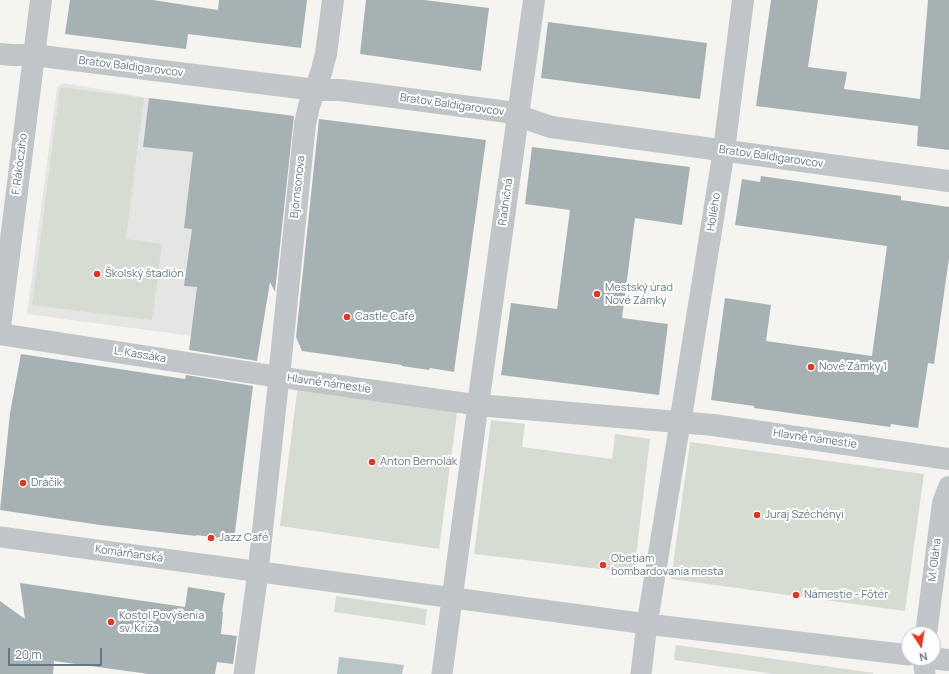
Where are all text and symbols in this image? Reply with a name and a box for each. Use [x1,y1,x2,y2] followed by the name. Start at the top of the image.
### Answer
[78,54,184,80] street label: Bratov Baldigarovcov
[399,91,505,119] street label: Bratov Baldigarovcov
[10,133,30,195] street label: F. Rákócziho
[718,143,824,171] street label: Bratov Baldigarovcov
[288,155,308,219] street label: Björnsonova
[496,178,516,226] street label: Radničná
[704,192,724,232] street label: Hollého
[105,267,184,281] place label: Školský štadión
[92,269,102,279] marker: Školský štadión
[605,281,673,307] place label: Mestský úrad Nové Zámky
[592,289,602,299] marker: Mestský úrad Nové Zámky
[355,310,415,324] place label: Castle Café
[342,312,352,322] marker: Castle Café
[113,344,167,366] street label: L. Kassáka
[819,360,887,374] place label: Nové Zámky 1
[806,362,816,372] marker: Nové Zámky 1
[286,372,372,396] street label: Hlavné námestie
[772,427,858,451] street label: Hlavné námestie
[380,455,457,469] place label: Anton Bernolák
[367,457,377,467] marker: Anton Bernolák
[31,476,62,490] place label: Dráčik
[18,478,28,488] marker: Dráčik
[765,508,844,522] place label: Juraj Széchényi
[752,510,762,520] marker: Juraj Széchényi
[219,531,268,545] place label: Jazz Café
[206,533,216,543] marker: Jazz Café
[926,538,944,582] street label: M. Oláha
[94,543,164,565] street label: Komárňanská
[611,552,723,578] place label: Obetiam bombardovania mesta
[598,560,608,570] marker: Obetiam bombardovania mesta
[804,588,888,602] place label: Námestie - Főtér
[791,590,801,600] marker: Námestie - Főtér
[119,609,204,635] place label: Kostol Povýšenia sv. Kríža
[106,617,116,627] marker: Kostol Povýšenia sv. Kríža
[901,626,941,666] north arrow
[10,640,104,666] scale bar
[15,646,42,663] text: 20 m
[918,649,929,665] text: N

